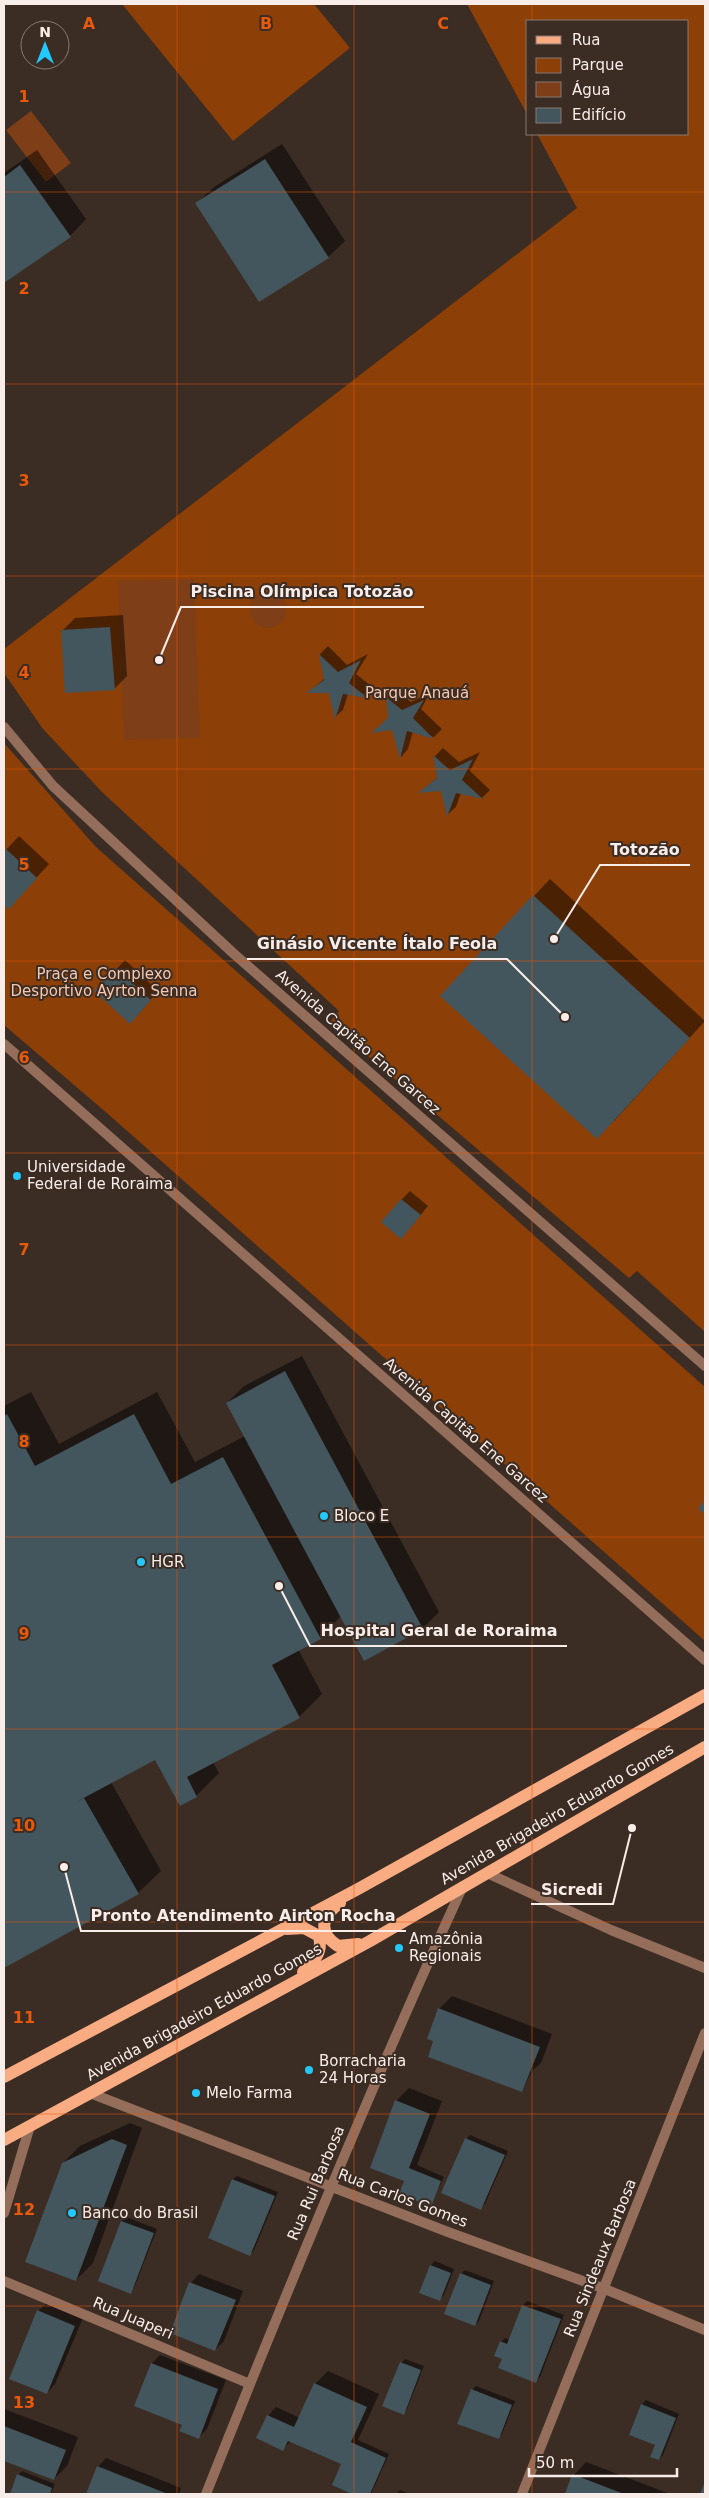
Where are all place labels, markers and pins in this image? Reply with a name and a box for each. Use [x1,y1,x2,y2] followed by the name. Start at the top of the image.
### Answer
[181,576,424,607] callout: Piscina Olímpica Totozão
[600,834,690,865] callout: Totozão
[247,928,507,959] callout: Ginásio Vicente Ítalo Feola
[27,1158,173,1193] place label: Universidade Federal de Roraima
[11,1170,23,1182] marker: Universidade Federal de Roraima
[334,1507,389,1525] place label: Bloco E
[318,1510,330,1522] marker: Bloco E
[151,1553,184,1571] place label: HGR
[135,1556,147,1568] marker: HGR
[310,1615,567,1646] callout: Hospital Geral de Roraima
[531,1873,613,1904] callout: Sicredi
[81,1900,406,1931] callout: Pronto Atendimento Airton Rocha
[409,1930,483,1965] place label: Amazônia Regionais
[393,1942,405,1954] marker: Amazônia Regionais
[319,2052,406,2087] place label: Borracharia 24 Horas
[303,2064,315,2076] marker: Borracharia 24 Horas
[206,2084,292,2102] place label: Melo Farma
[190,2087,202,2099] marker: Melo Farma
[82,2204,198,2222] place label: Banco do Brasil
[66,2207,78,2219] marker: Banco do Brasil

